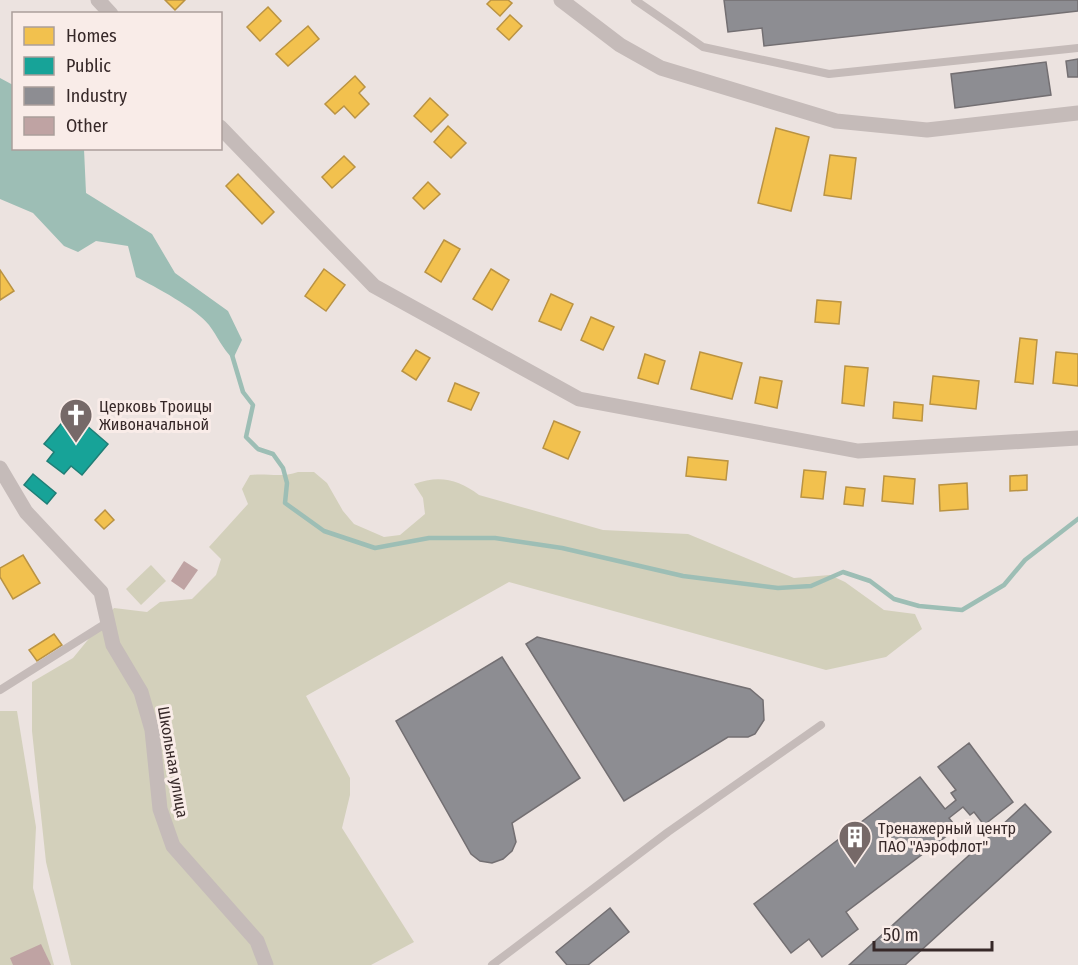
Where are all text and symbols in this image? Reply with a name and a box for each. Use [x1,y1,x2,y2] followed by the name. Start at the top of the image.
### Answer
[12,12,222,150] legend
[66,25,117,47] text: Homes
[66,55,111,77] text: Public
[66,85,127,107] text: Industry
[66,115,109,137] text: Other
[58,397,94,444] church icon: Церковь Троицы Живоначальной
[99,397,212,434] place label: Церковь Троицы Живоначальной
[154,705,192,819] street label: Школьная улица
[837,819,873,866] building icon: Тренажерный центр ПАО "Аэрофлот"
[878,819,1016,856] place label: Тренажерный центр ПАО "Аэрофлот"
[874,914,992,952] scale bar
[883,924,919,946] text: 50 m

